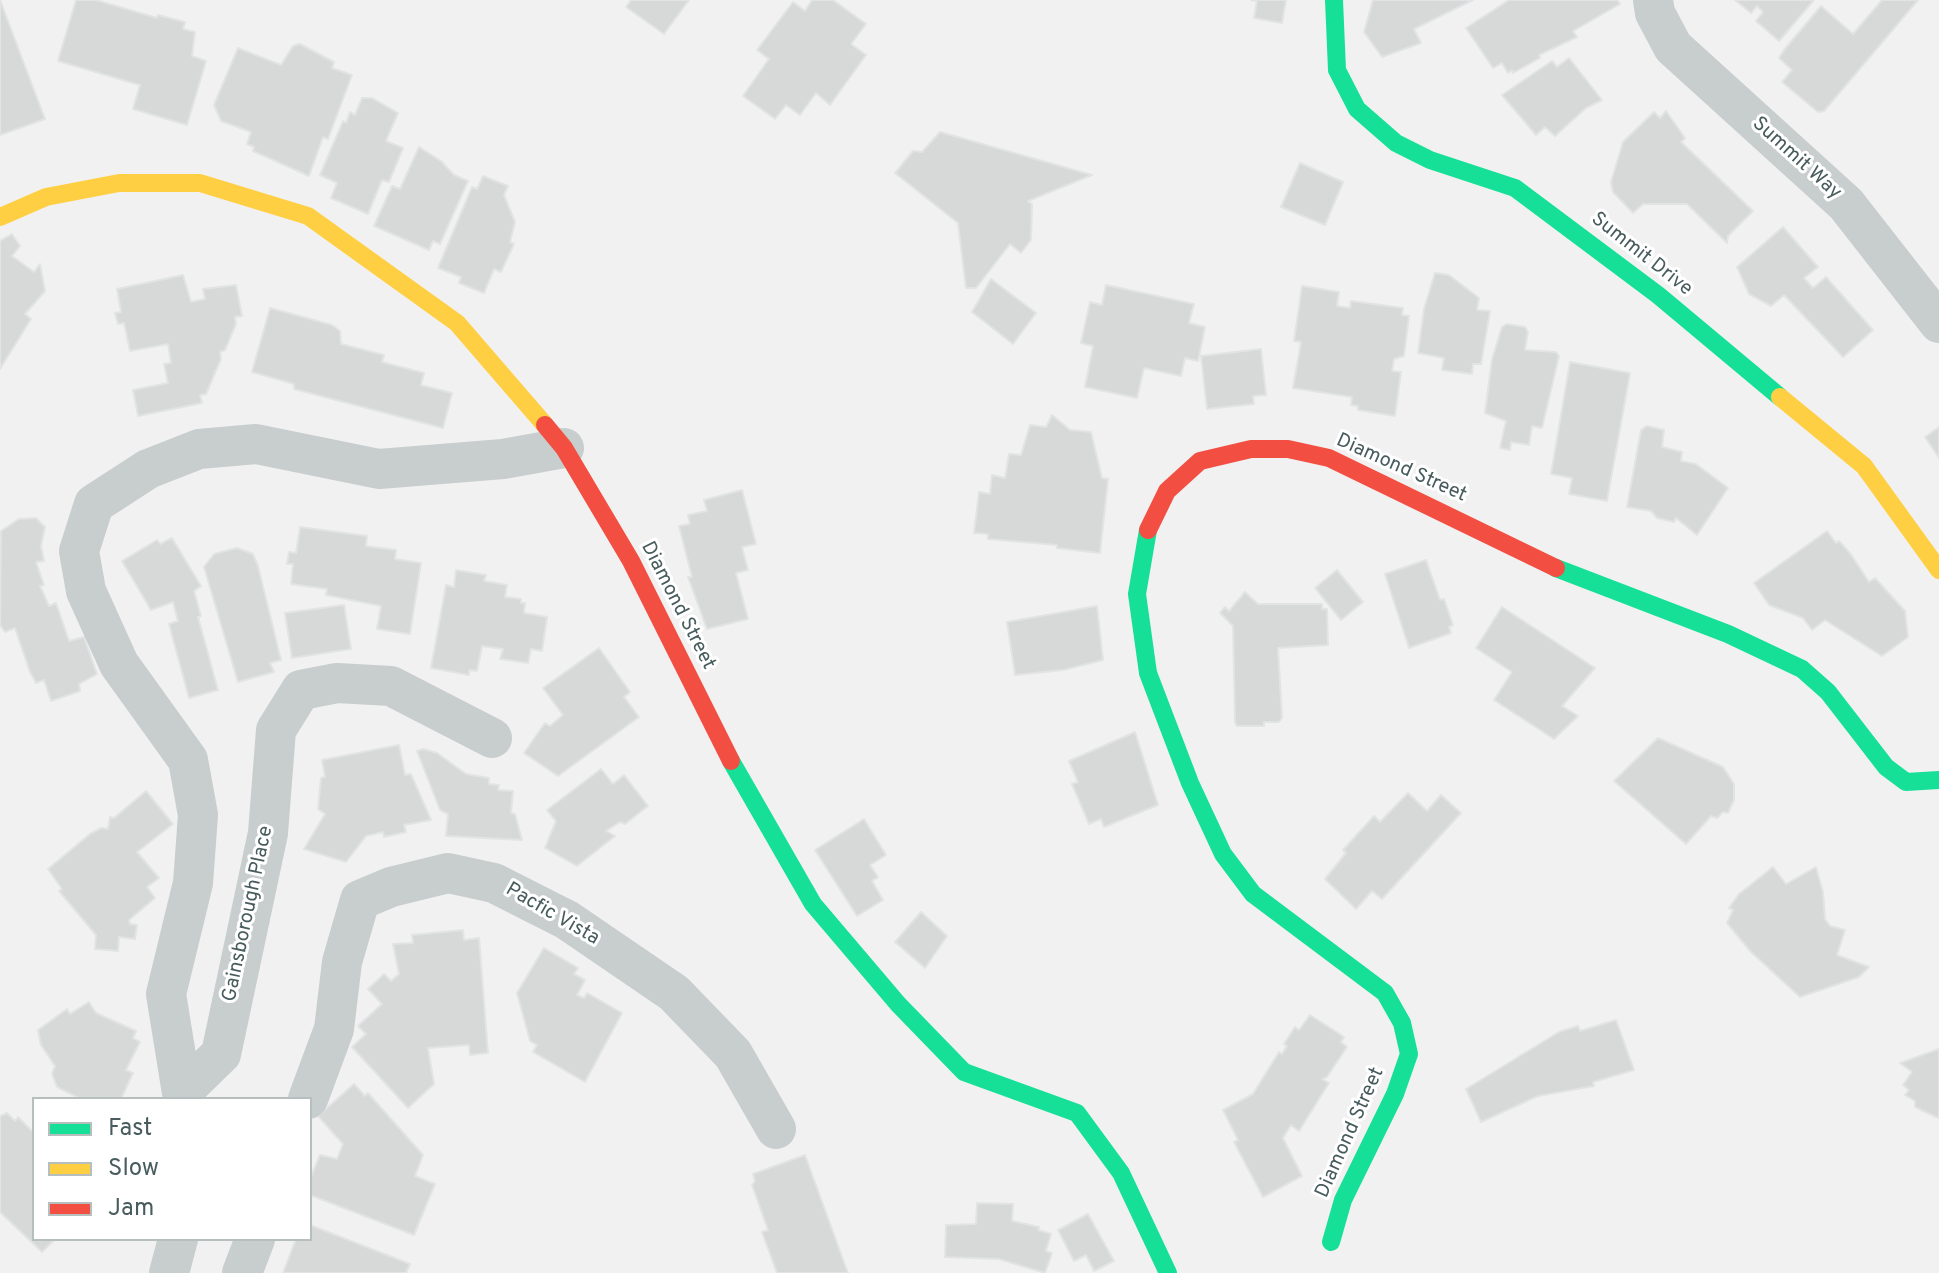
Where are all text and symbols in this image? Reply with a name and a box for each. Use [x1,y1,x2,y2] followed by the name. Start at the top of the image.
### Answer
[1746,113,1846,205] street label: Summit Way
[1585,208,1697,302] street label: Summit Drive
[1332,429,1470,509] street label: Diamond Street
[634,538,720,674] street label: Diamond Street
[219,824,279,1004] street label: Gainsborough Place
[501,879,603,951] street label: Pacfic Vista
[1311,1064,1391,1202] street label: Diamond Street
[32,1097,312,1241] legend
[108,1114,152,1144] text: Fast
[108,1154,159,1184] text: Slow
[108,1194,154,1224] text: Jam

